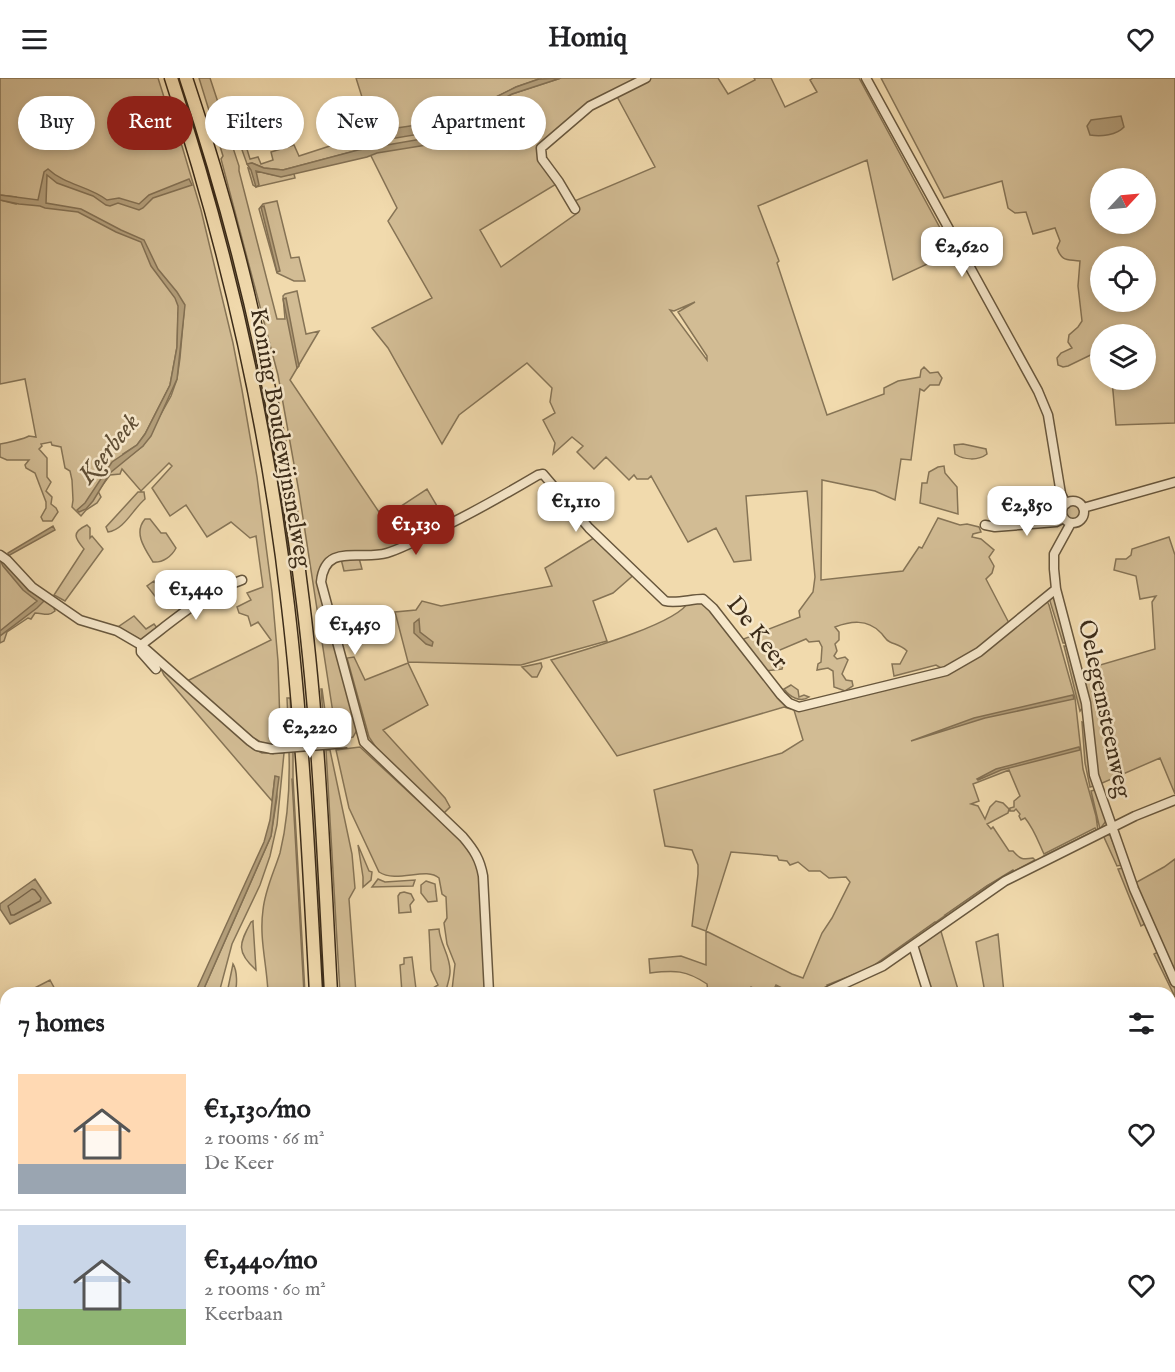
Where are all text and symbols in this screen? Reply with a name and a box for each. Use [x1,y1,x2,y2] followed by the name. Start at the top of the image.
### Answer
[548,22,627,56] text: Homiq
[18,23,51,56] icon: menu
[1124,23,1157,56] icon: heart
[18,96,95,150] chip: Buy
[107,96,193,150] chip: Rent
[205,96,304,150] chip: Filters
[316,96,399,150] chip: New
[411,96,546,150] chip: Apartment
[1090,168,1156,234] north arrow
[1090,168,1156,390] map controls
[913,227,1011,278] pin: €2,620
[935,234,989,259] text: €2,620
[1090,246,1156,312] button: locate
[242,305,318,572] street label: Koning Boudewijnsnelweg
[1090,324,1156,390] button: layers
[70,407,148,492] water label: Keerbeek
[527,482,625,533] pin: €1,110
[978,486,1076,537] pin: €2,850
[551,489,601,514] text: €1,110
[1001,493,1053,518] text: €2,850
[367,505,465,556] pin: €1,130
[391,512,441,537] text: €1,130
[147,570,245,621] pin: €1,440
[169,577,223,602] text: €1,440
[719,590,795,676] street label: De Keer
[306,605,404,656] pin: €1,450
[329,612,381,637] text: €1,450
[1070,617,1138,802] street label: Oelegemsteenweg
[261,708,359,759] pin: €2,220
[282,715,338,740] text: €2,220
[18,1007,105,1040] text: 7 homes
[1125,1007,1158,1040] icon: filters
[204,1093,311,1126] text: €1,130/mo
[66,1098,138,1170] icon: home
[1125,1118,1158,1151] icon: heart
[204,1126,325,1151] text: 2 rooms · 66 m²
[204,1151,274,1176] text: De Keer
[204,1244,318,1277] text: €1,440/mo
[66,1249,138,1321] icon: home
[1125,1269,1158,1302] icon: heart
[204,1277,326,1302] text: 2 rooms · 60 m²
[204,1302,283,1327] text: Keerbaan

